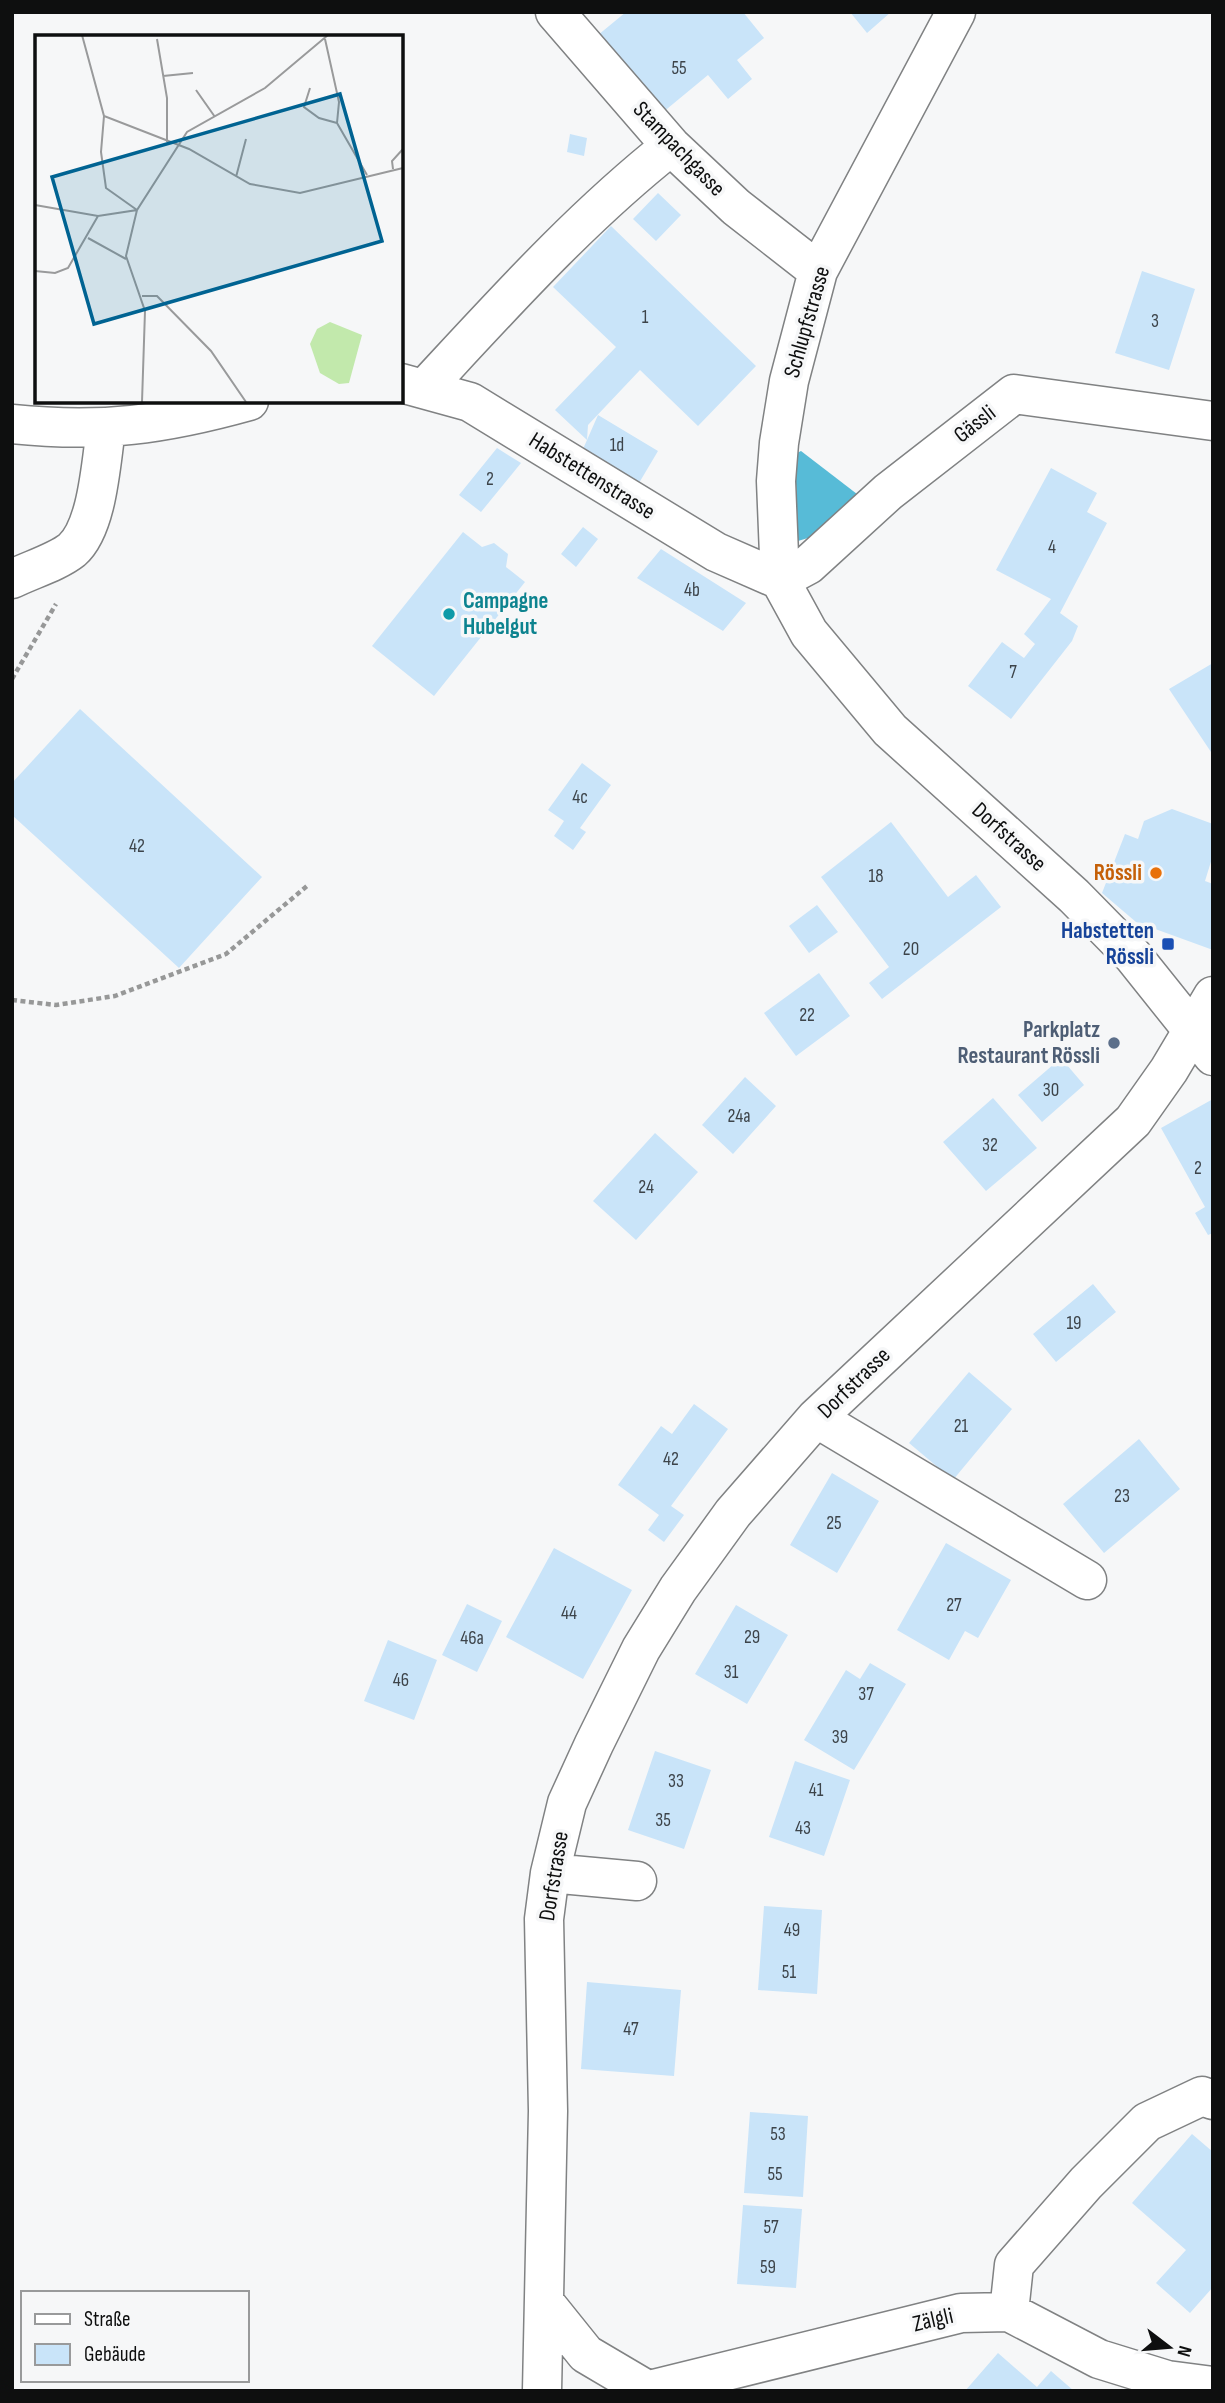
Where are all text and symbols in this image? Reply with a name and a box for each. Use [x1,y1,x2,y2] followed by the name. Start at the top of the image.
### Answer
[35,35,402,402] inset map
[671,57,687,80] house number: 55
[627,96,731,202] street label: Stampachgasse
[778,263,836,381] street label: Schlupfstrasse
[642,306,649,329] house number: 1
[1151,310,1159,333] house number: 3
[948,399,1002,449] street label: Gässli
[524,426,660,526] street label: Habstettenstrasse
[610,434,624,457] house number: 1d
[486,468,494,491] house number: 2
[1048,536,1056,559] house number: 4
[684,579,700,602] house number: 4b
[463,587,548,641] place label: Campagne Hubelgut
[441,606,457,622] marker: Campagne Hubelgut
[1009,661,1017,684] house number: 7
[572,786,588,809] house number: 4c
[966,796,1052,878] street label: Dorfstrasse
[129,835,145,858] house number: 42
[1094,859,1142,887] place label: Rössli
[869,865,883,888] house number: 18
[1148,865,1164,881] marker: Rössli
[1061,917,1154,971] place label: Habstetten Rössli
[1160,936,1176,952] marker: Habstetten Rössli
[903,938,919,961] house number: 20
[799,1004,815,1027] house number: 22
[957,1016,1100,1070] place label: Parkplatz Restaurant Rössli
[1106,1035,1122,1051] marker: Parkplatz Restaurant Rössli
[1043,1079,1059,1102] house number: 30
[728,1105,750,1128] house number: 24a
[982,1134,998,1157] house number: 32
[1194,1157,1202,1180] house number: 2
[638,1176,654,1199] house number: 24
[1066,1312,1082,1335] house number: 19
[812,1342,896,1424] street label: Dorfstrasse
[954,1415,969,1438] house number: 21
[663,1448,679,1471] house number: 42
[1114,1485,1130,1508] house number: 23
[826,1512,842,1535] house number: 25
[946,1594,962,1617] house number: 27
[561,1602,577,1625] house number: 44
[744,1626,760,1649] house number: 29
[460,1627,484,1650] house number: 46a
[724,1661,739,1684] house number: 31
[393,1669,409,1692] house number: 46
[858,1683,874,1706] house number: 37
[832,1726,848,1749] house number: 39
[668,1770,684,1793] house number: 33
[809,1779,824,1802] house number: 41
[655,1809,671,1832] house number: 35
[795,1817,811,1840] house number: 43
[533,1829,575,1923] street label: Dorfstrasse
[784,1919,800,1942] house number: 49
[782,1961,796,1984] house number: 51
[623,2018,639,2041] house number: 47
[770,2123,786,2146] house number: 53
[767,2163,783,2186] house number: 55
[763,2216,779,2239] house number: 57
[760,2256,776,2279] house number: 59
[21,2291,248,2382] legend
[910,2302,956,2338] street label: Zälgli
[84,2307,130,2332] text: Straße
[1134,2312,1204,2382] north arrow
[84,2342,146,2367] text: Gebäude
[1171,2343,1196,2359] text: N

